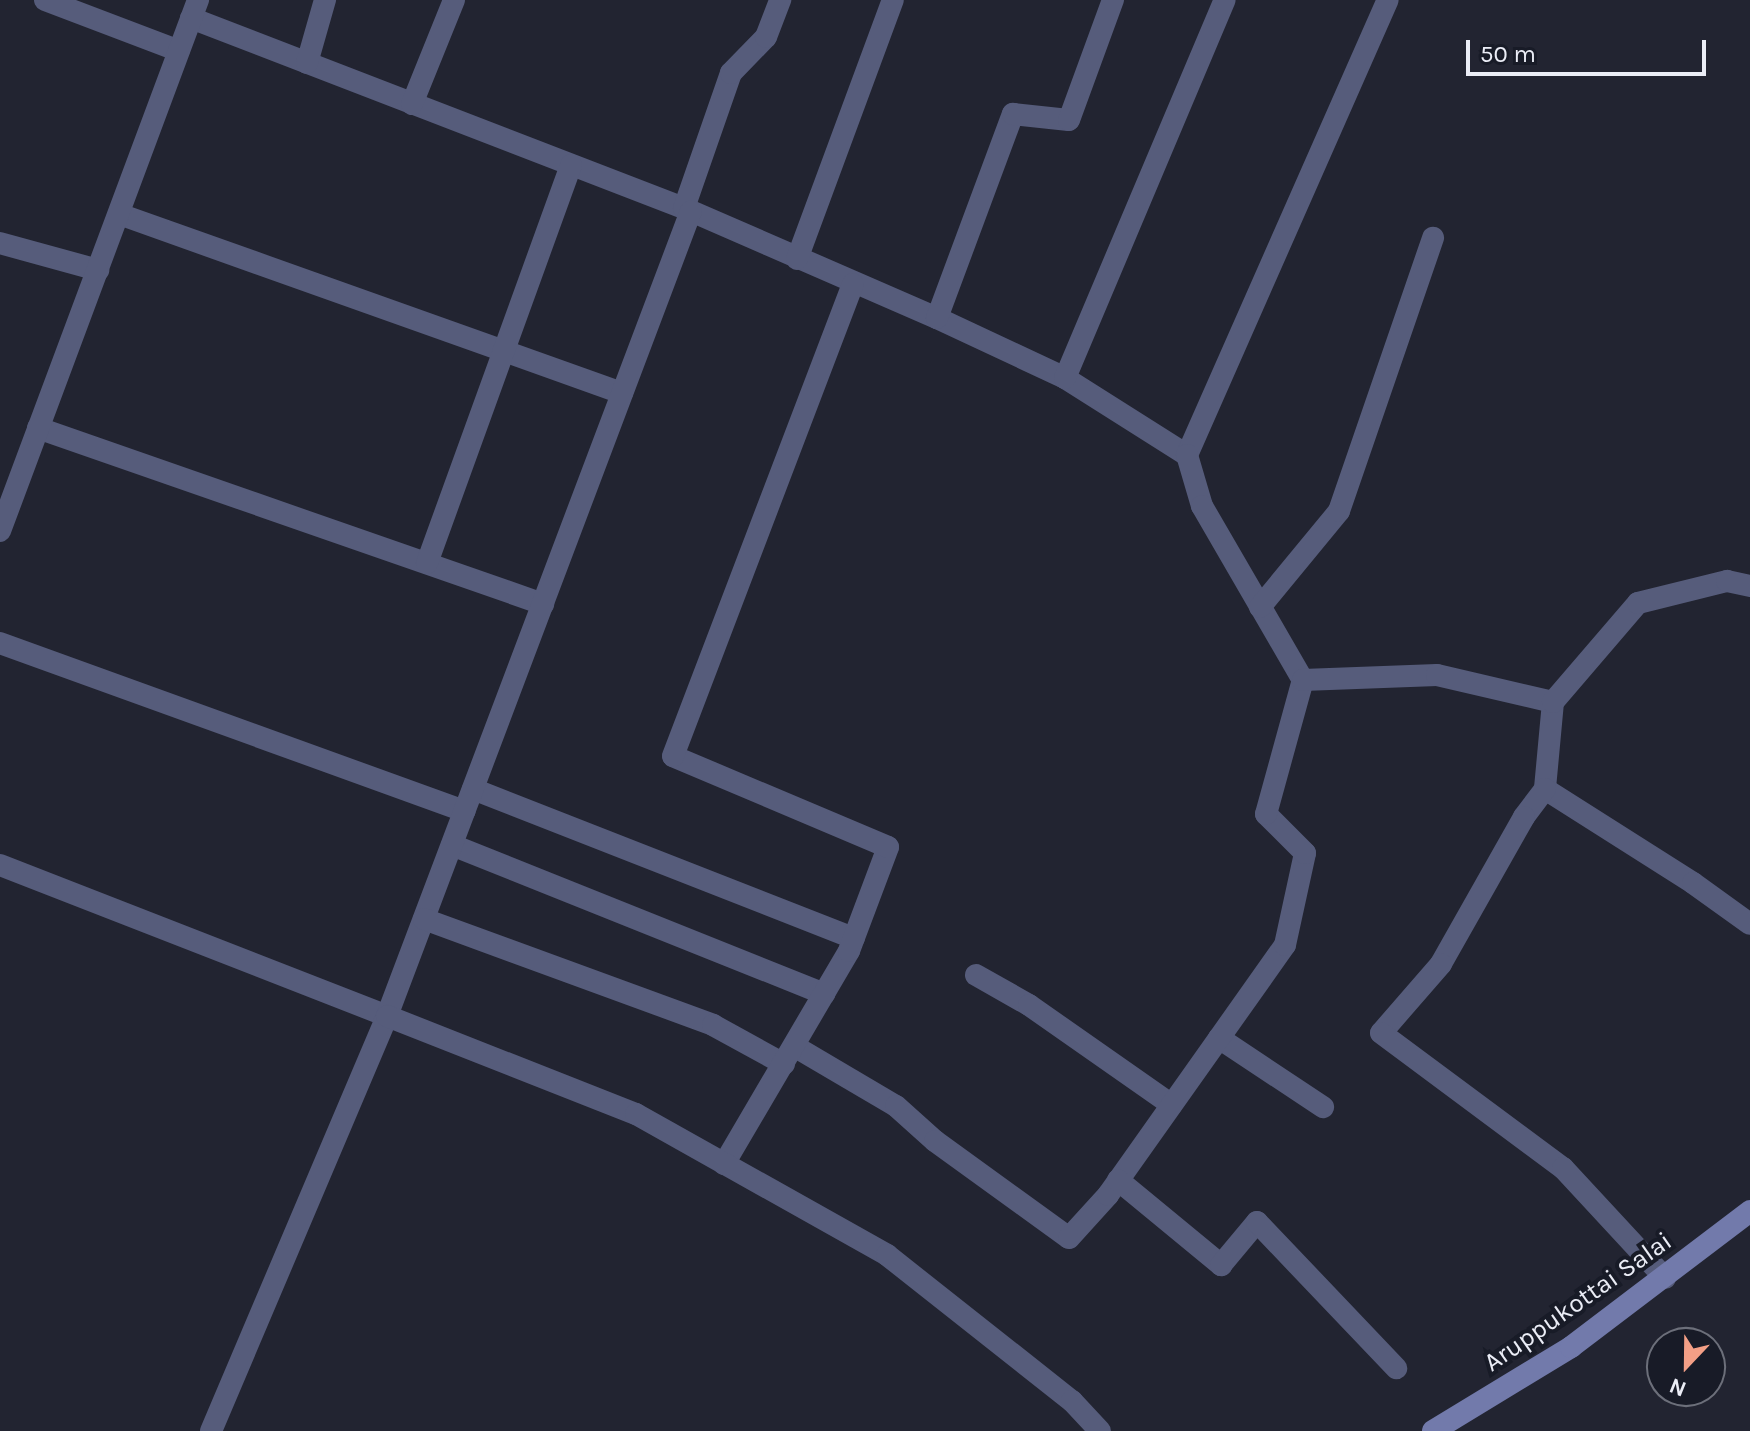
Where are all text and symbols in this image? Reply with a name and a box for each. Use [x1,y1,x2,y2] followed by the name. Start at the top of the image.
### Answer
[1470,24,1710,74] scale bar
[1480,40,1536,68] text: 50 m
[1478,1225,1678,1379] street label: Aruppukottai Salai
[1646,1327,1726,1407] north arrow
[1666,1372,1690,1402] text: N

